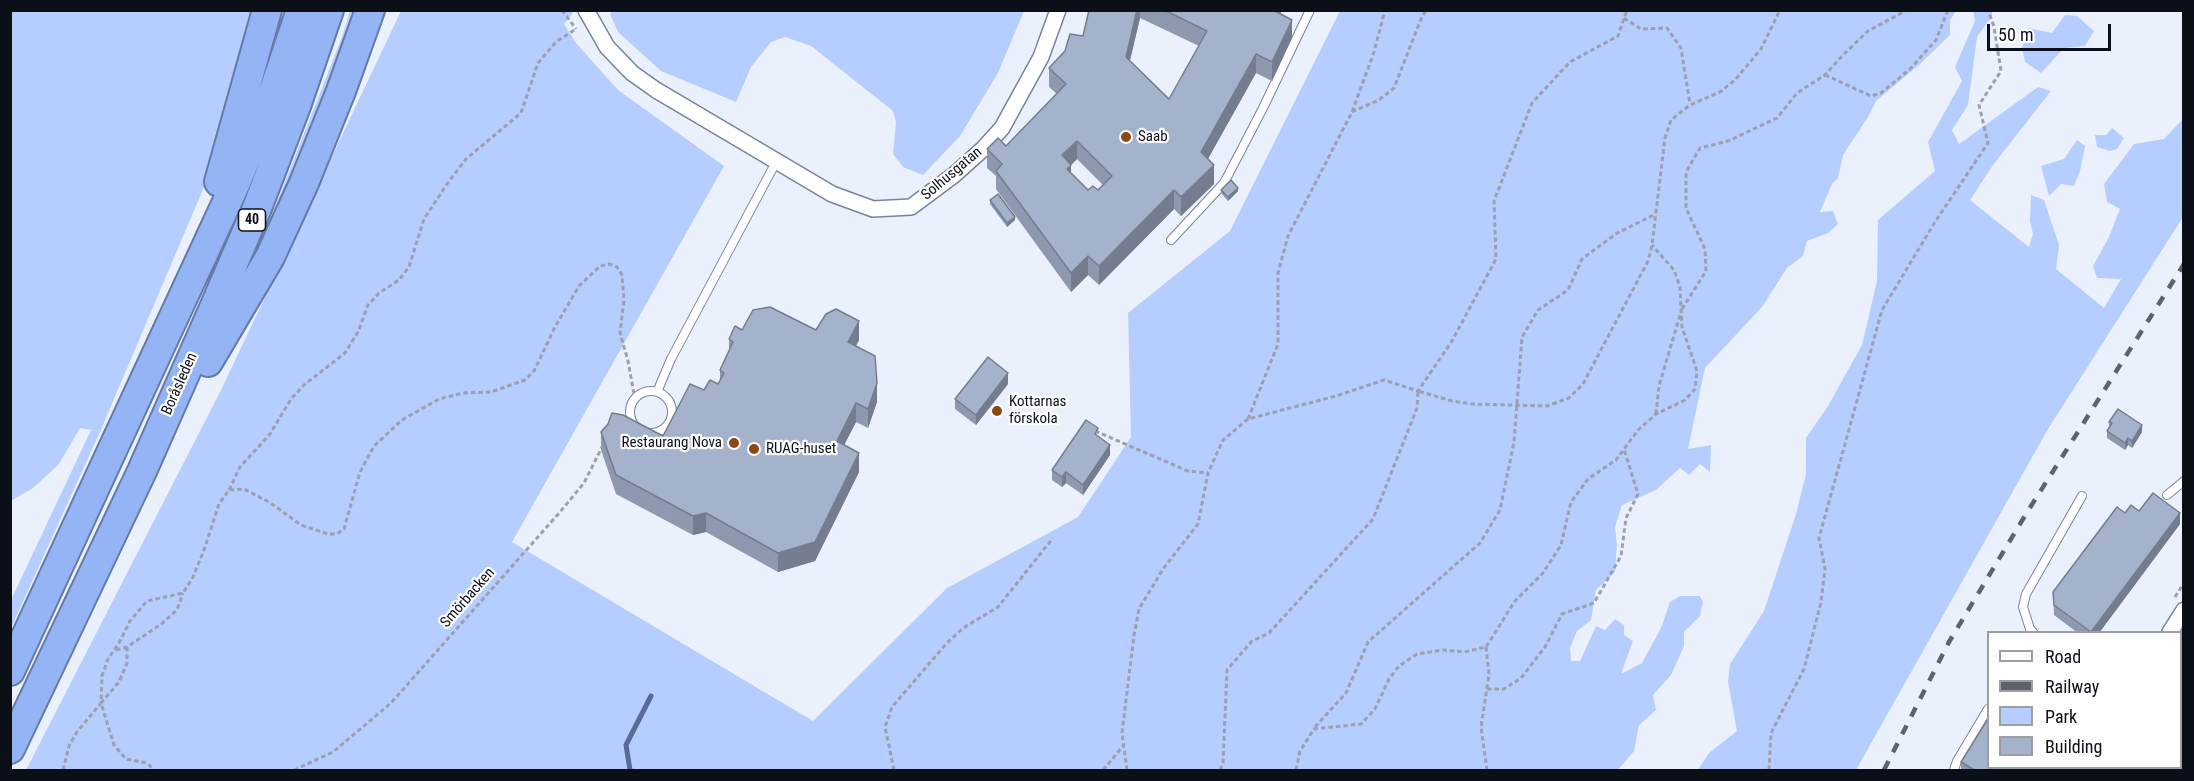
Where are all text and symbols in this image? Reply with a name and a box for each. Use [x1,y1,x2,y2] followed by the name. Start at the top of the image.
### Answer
[1990,12,2114,50] scale bar
[1998,24,2033,45] text: 50 m
[1138,128,1168,146] place label: Saab
[1119,130,1133,144] marker: Saab
[918,143,986,205] street label: Solhusgatan
[238,209,266,231] road number: 40
[158,350,202,418] street label: Boråsleden
[1009,393,1066,428] place label: Kottarnas förskola
[990,404,1004,418] marker: Kottarnas förskola
[622,434,722,452] place label: Restaurang Nova
[727,436,741,450] marker: Restaurang Nova
[766,440,836,458] place label: RUAG-huset
[747,442,761,456] marker: RUAG-huset
[437,564,499,632] street label: Smörbacken
[1987,631,2182,769] legend
[2045,646,2081,667] text: Road
[2045,676,2099,697] text: Railway
[2045,706,2077,727] text: Park
[2045,736,2102,757] text: Building

